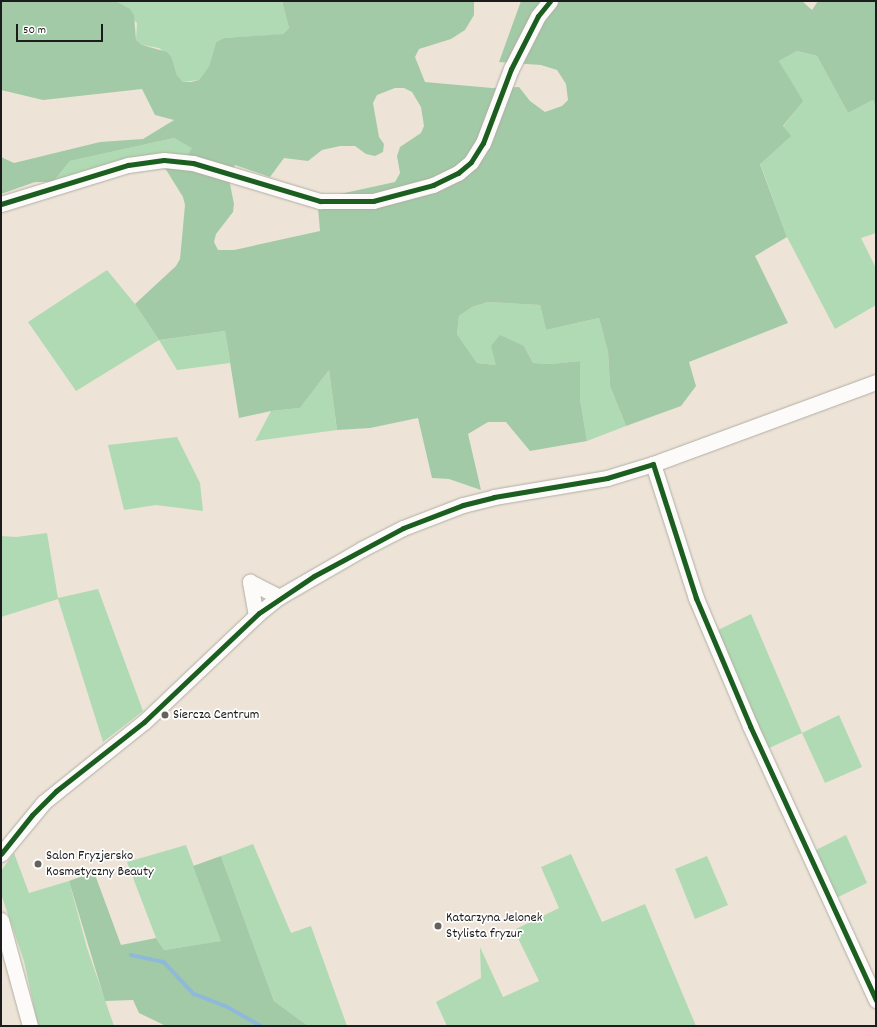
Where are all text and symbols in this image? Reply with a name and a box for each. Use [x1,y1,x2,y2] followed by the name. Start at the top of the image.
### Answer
[18,16,105,42] scale bar
[23,22,46,39] text: 50 m
[173,707,259,723] place label: Siercza Centrum
[160,710,170,720] marker: Siercza Centrum
[46,848,154,880] place label: Salon Fryzjersko Kosmetyczny Beauty
[33,859,43,869] marker: Salon Fryzjersko Kosmetyczny Beauty
[446,910,542,942] place label: Katarzyna Jelonek Stylista fryzur
[433,921,443,931] marker: Katarzyna Jelonek Stylista fryzur

